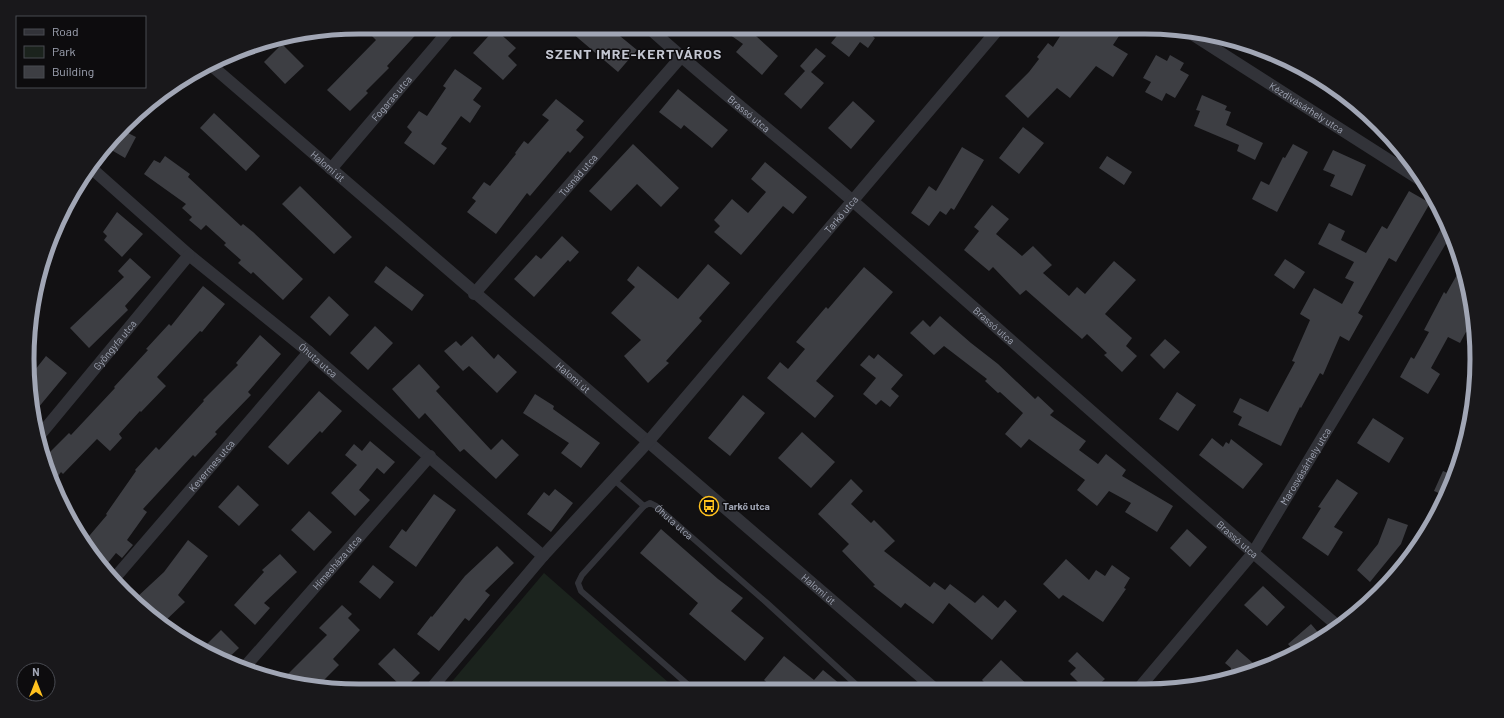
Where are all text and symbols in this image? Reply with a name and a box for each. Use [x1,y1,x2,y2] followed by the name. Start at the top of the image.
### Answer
[16,16,146,88] legend
[52,24,79,38] text: Road
[52,44,76,58] text: Park
[546,45,722,62] district label: SZENT IMRE-KERTVÁROS
[52,64,94,78] text: Building
[369,73,414,123] street label: Fogaras utca
[1267,79,1346,136] street label: Kézdivásárhely utca
[725,93,772,134] street label: Brassó utca
[308,148,348,184] street label: Halomi út
[556,151,600,199] street label: Tusnád utca
[822,193,860,236] street label: Tarkő utca
[971,304,1017,347] street label: Brassó utca
[91,318,139,372] street label: Gyöngyfa utca
[296,340,340,380] street label: Óhuta utca
[554,359,593,396] street label: Halomi út
[1277,425,1333,507] street label: Marosvásárhely utca
[186,437,237,494] street label: Kevermes utca
[698,495,720,517] bus stop icon: Tarkő utca
[723,500,770,512] place label: Tarkő utca
[653,502,696,542] street label: Óhuta utca
[1214,518,1261,560] street label: Brassó utca
[310,533,364,592] street label: Hímesháza utca
[799,571,839,607] street label: Halomi út
[16,662,56,702] north arrow
[32,665,40,678] text: N

